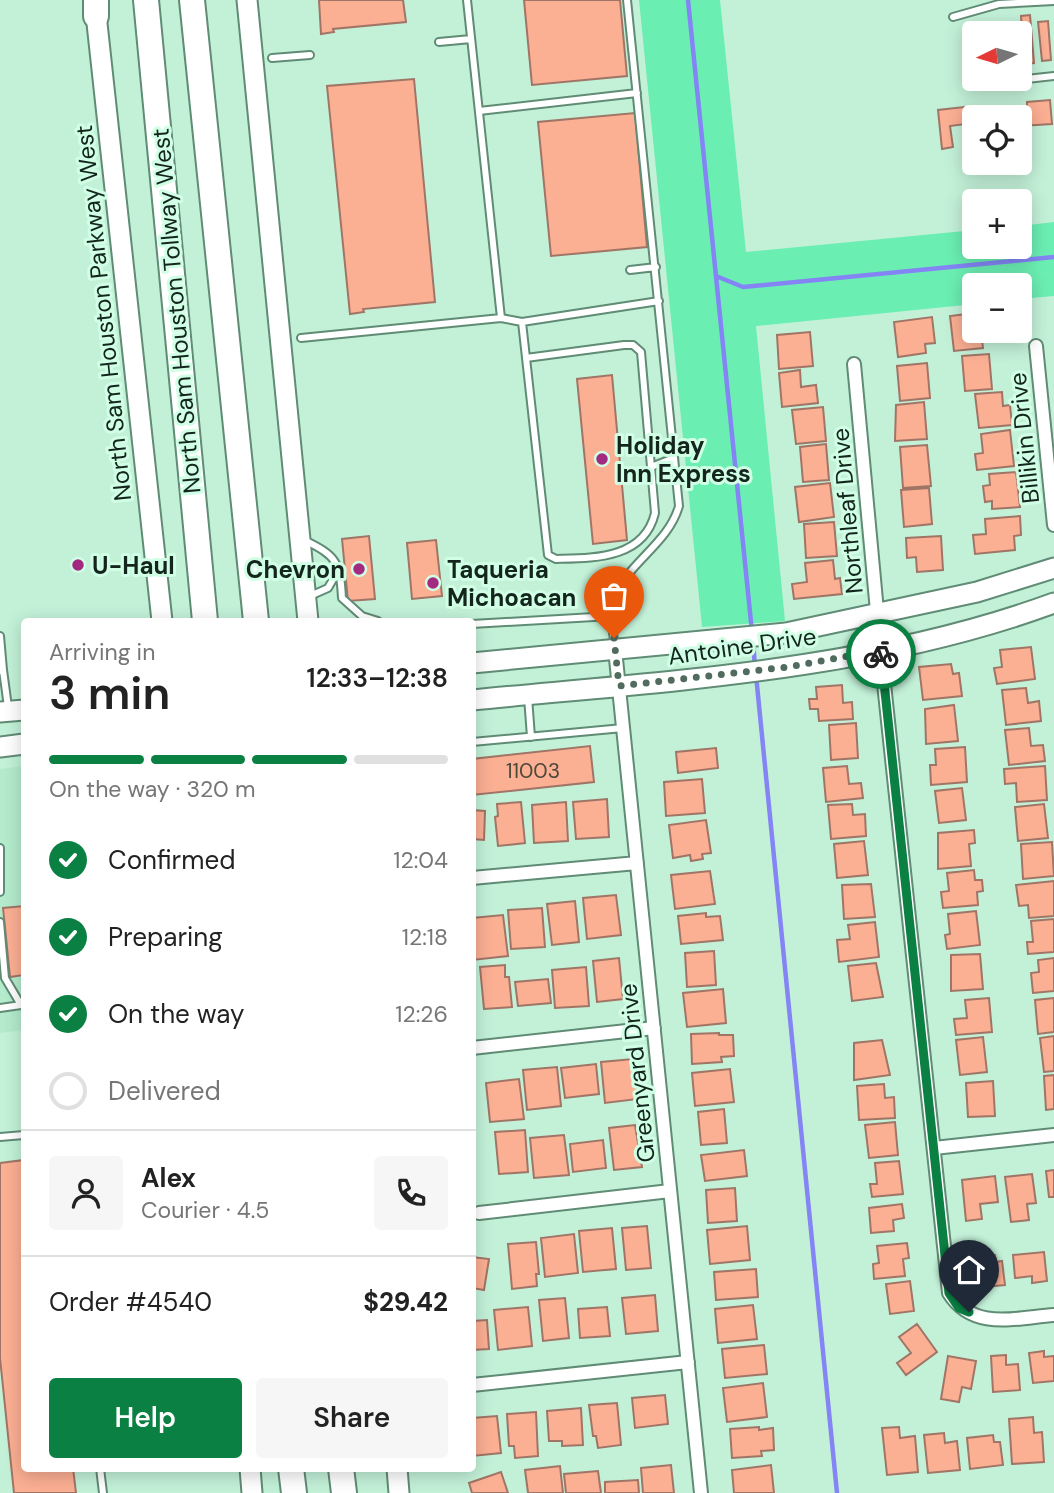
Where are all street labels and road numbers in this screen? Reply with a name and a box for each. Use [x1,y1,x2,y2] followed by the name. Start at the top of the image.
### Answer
[68,124,138,502] street label: North Sam Houston Parkway West
[145,127,207,495] street label: North Sam Houston Tollway West
[1002,371,1046,505] street label: Billikin Drive
[824,427,870,595] street label: Northleaf Drive
[666,620,818,672] street label: Antoine Drive
[612,982,662,1164] street label: Greenyard Drive

